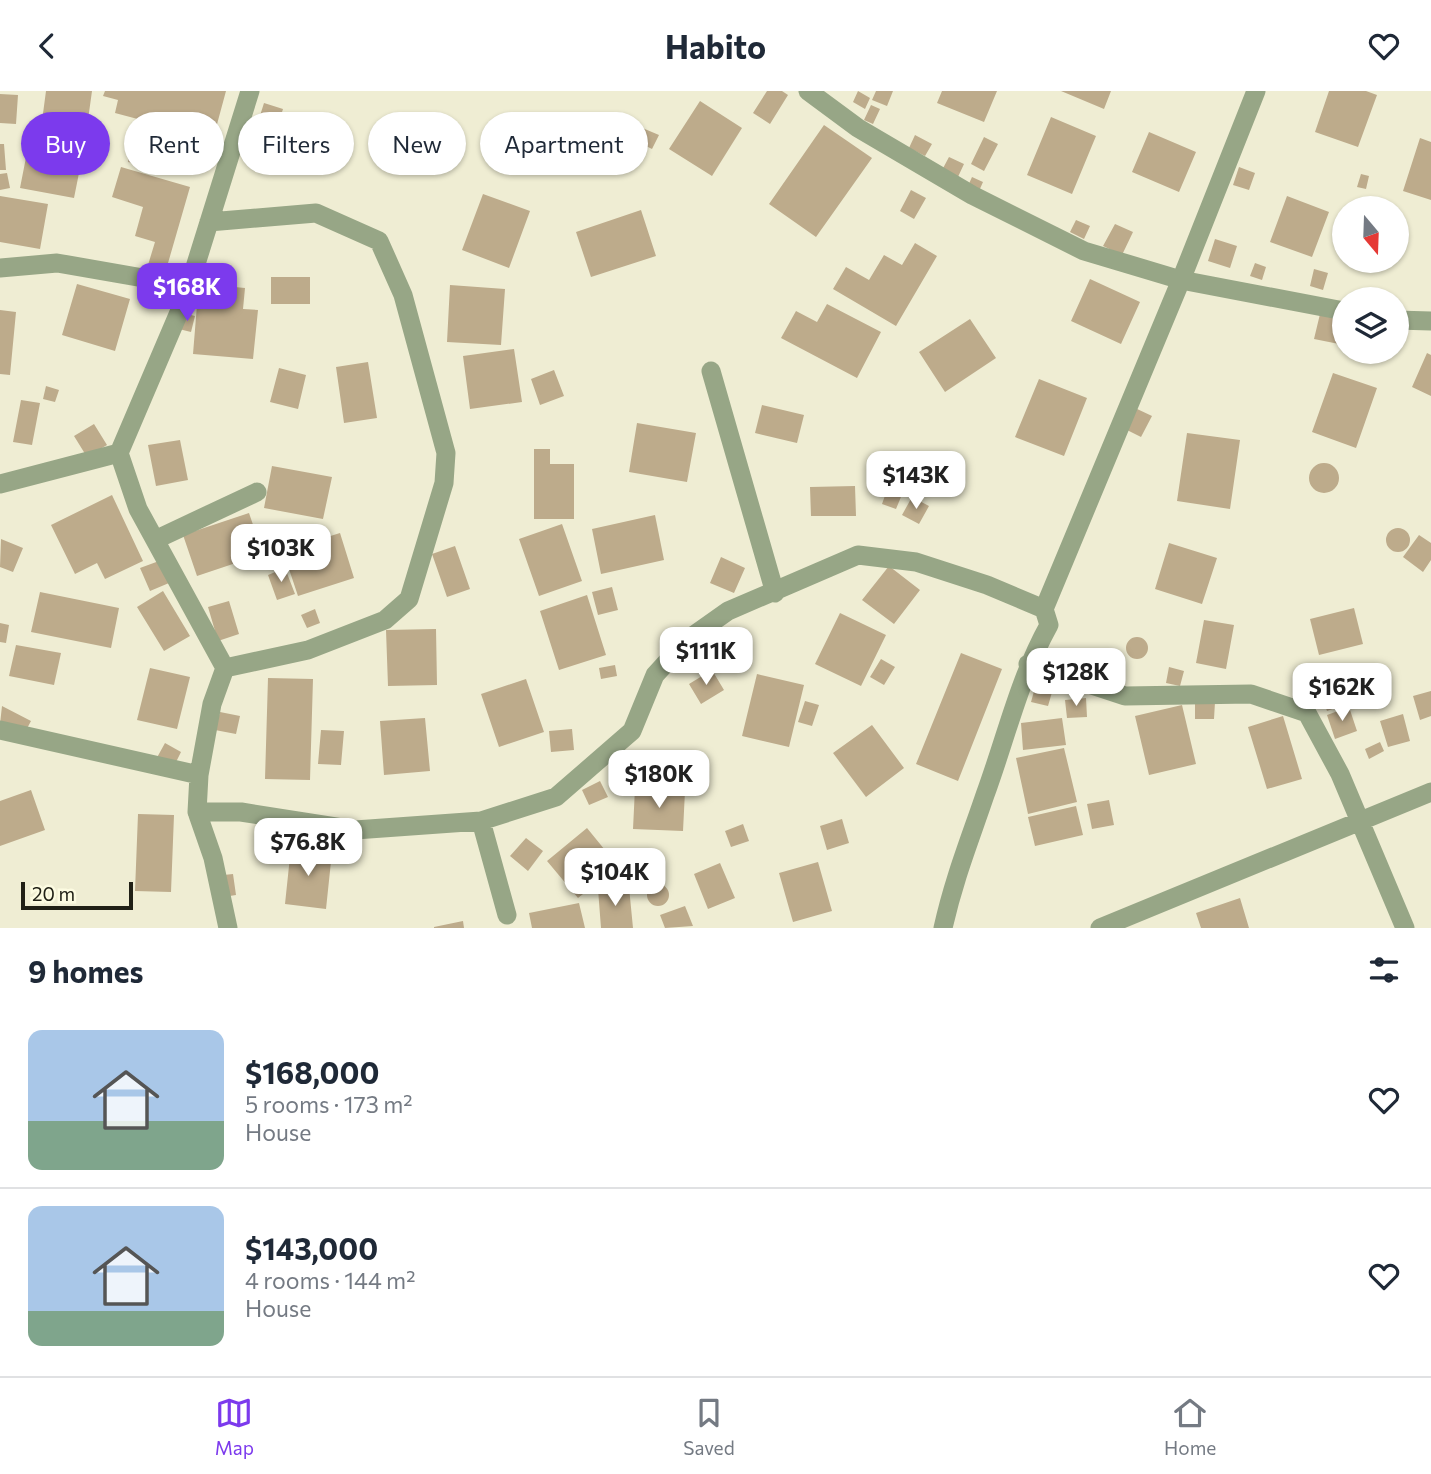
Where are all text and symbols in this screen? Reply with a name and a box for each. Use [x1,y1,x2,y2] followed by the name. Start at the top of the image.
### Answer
[665,26,766,66] text: Habito
[28,27,66,65] icon: back
[1365,27,1403,65] icon: heart
[21,112,110,175] chip: Buy
[124,112,224,175] chip: Rent
[238,112,354,175] chip: Filters
[368,112,466,175] chip: New
[480,112,648,175] chip: Apartment
[1332,196,1409,273] north arrow
[1332,196,1409,364] map controls
[138,264,236,323] pin: $168K
[153,272,221,300] text: $168K
[1332,287,1409,364] button: layers
[867,451,965,511] pin: $143K
[882,460,950,488] text: $143K
[232,525,330,584] pin: $103K
[247,533,315,561] text: $103K
[657,627,755,687] pin: $111K
[676,636,736,664] text: $111K
[1027,649,1125,708] pin: $128K
[1043,657,1109,685] text: $128K
[1293,663,1391,723] pin: $162K
[1309,672,1375,700] text: $162K
[610,751,708,810] pin: $180K
[624,759,694,787] text: $180K
[251,819,365,878] pin: $76.8K
[270,827,346,855] text: $76.8K
[566,849,664,908] pin: $104K
[580,857,650,885] text: $104K
[21,879,133,911] scale bar
[32,882,75,905] text: 20 m
[1365,951,1403,989] icon: filters
[28,952,143,989] text: 9 homes
[245,1053,379,1090] text: $168,000
[84,1058,168,1142] icon: home
[1365,1081,1403,1119] icon: heart
[245,1090,412,1118] text: 5 rooms · 173 m²
[245,1118,311,1146] text: House
[245,1229,378,1266] text: $143,000
[84,1234,168,1318] icon: home
[1365,1257,1403,1295] icon: heart
[245,1266,415,1294] text: 4 rooms · 144 m²
[245,1294,311,1322] text: House
[215,1394,254,1459] tab: Map
[683,1394,735,1459] tab: Saved
[1164,1394,1216,1459] tab: Home

